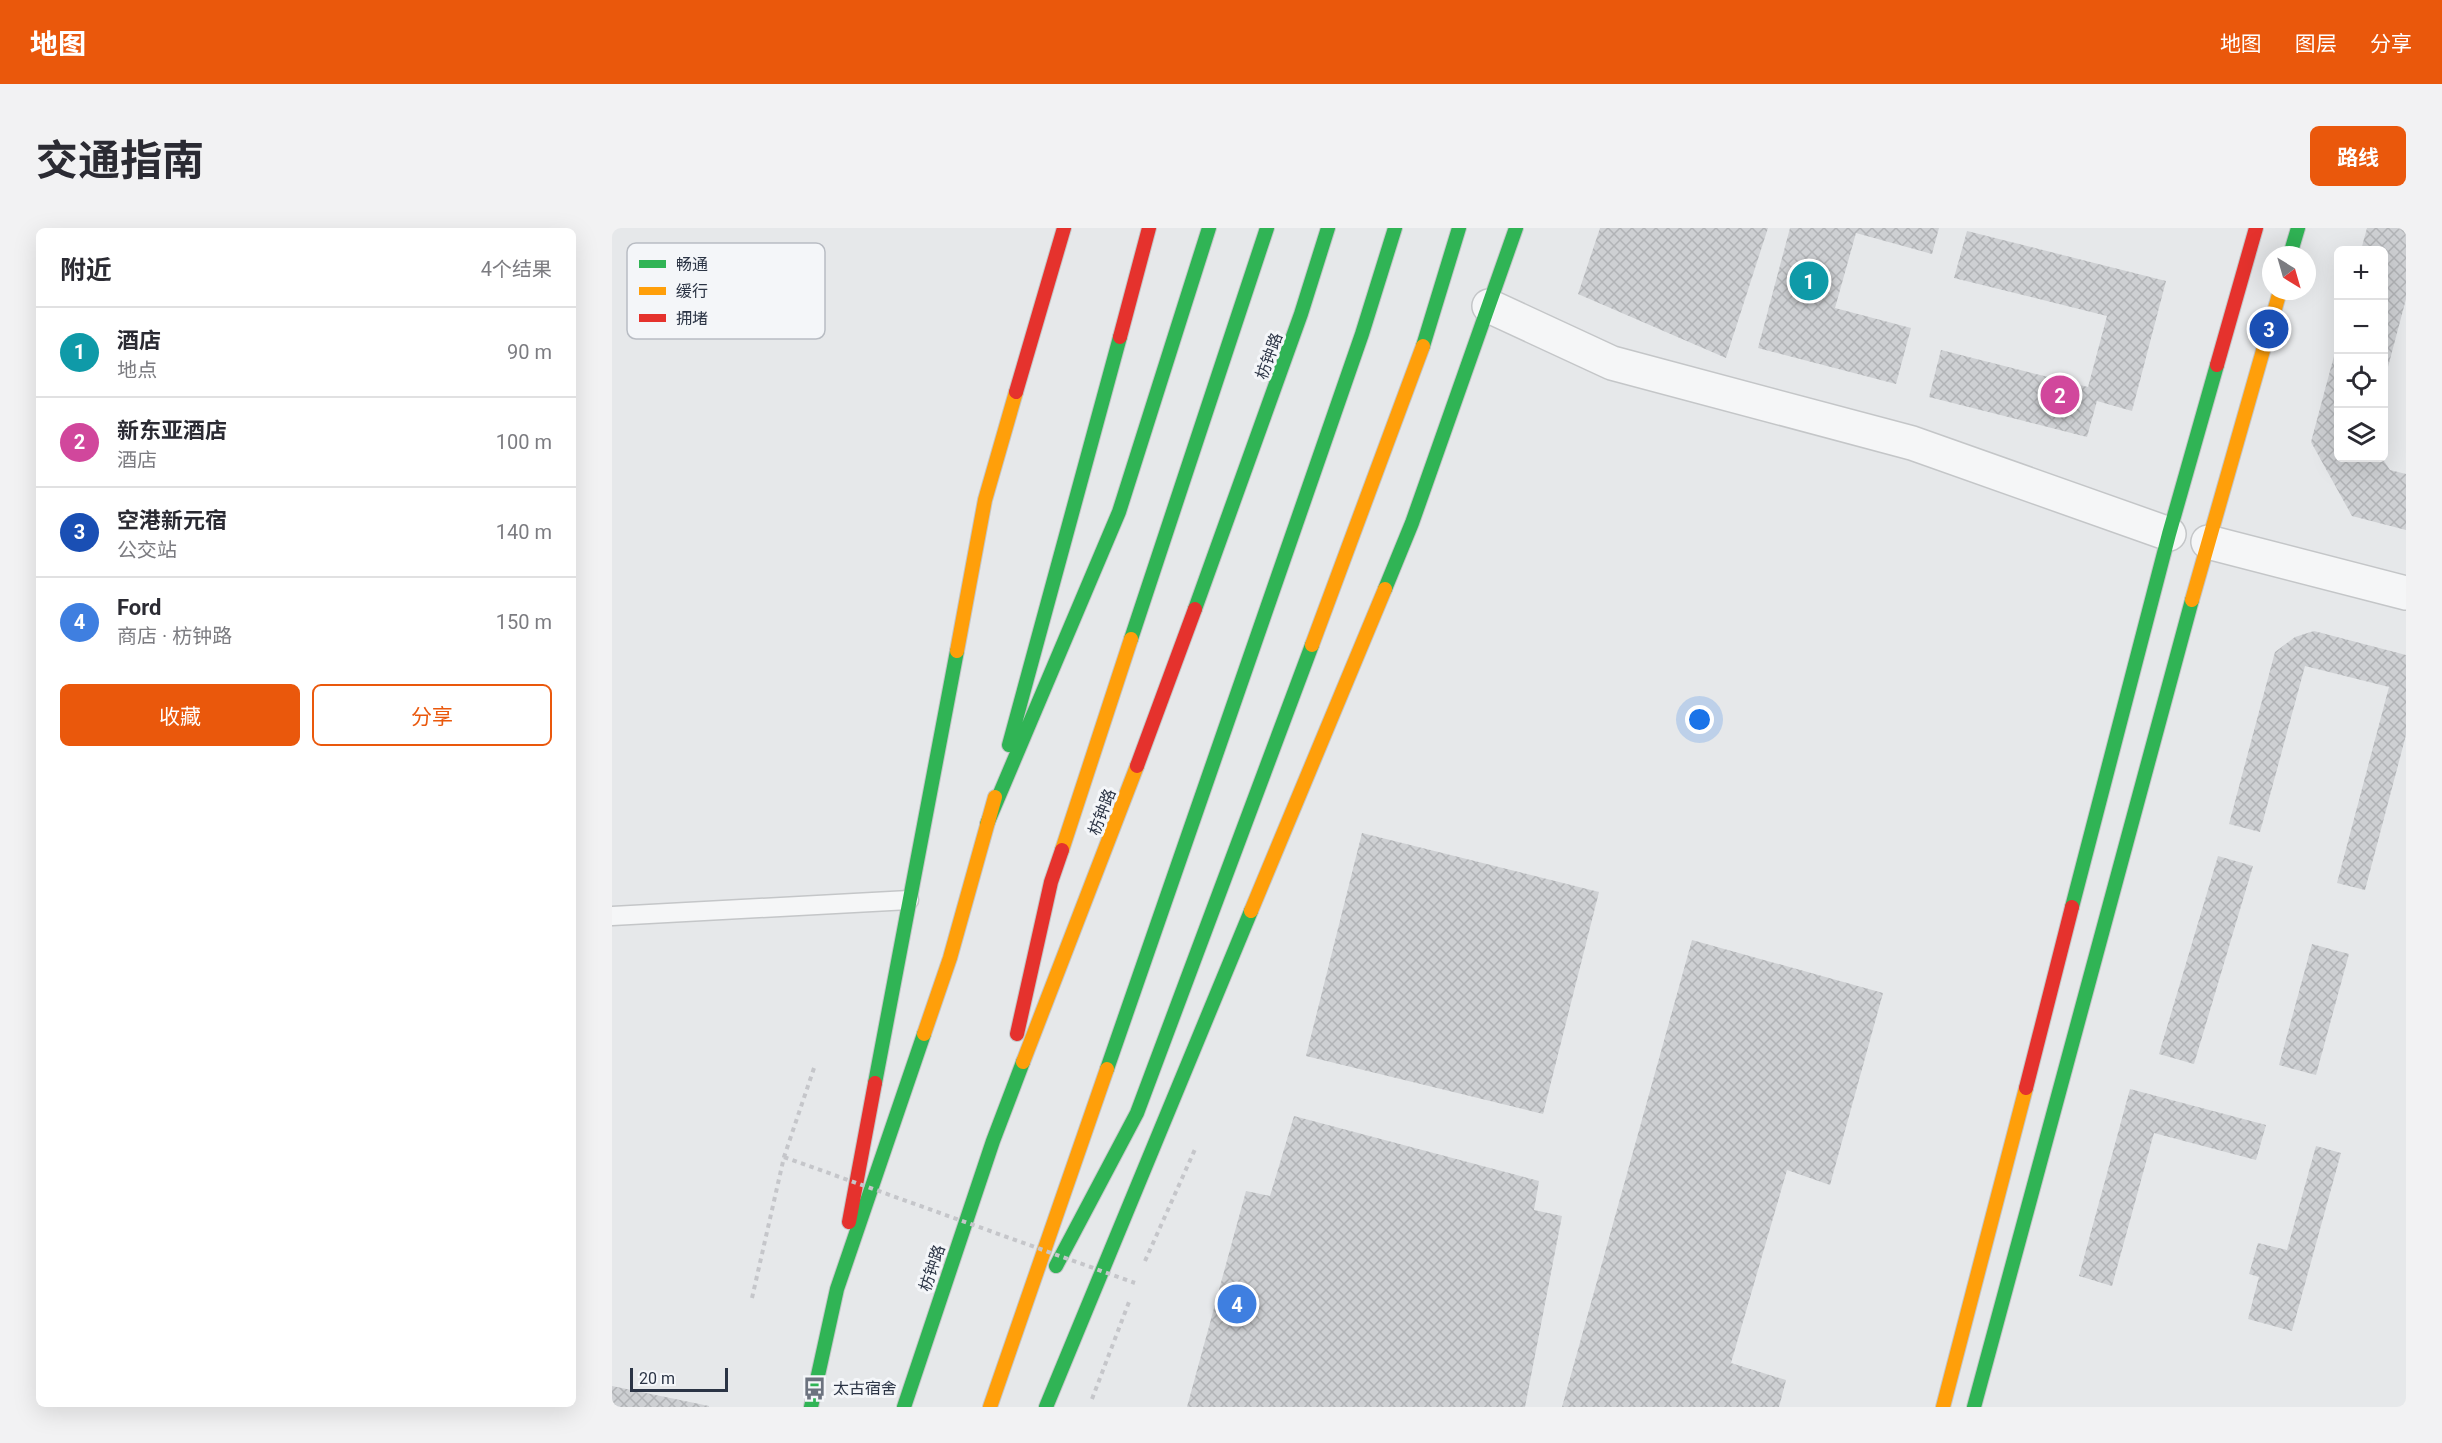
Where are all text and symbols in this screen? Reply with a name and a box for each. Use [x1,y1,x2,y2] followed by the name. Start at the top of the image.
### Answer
[30,28,86,61] text: 地图
[2220,32,2262,56] text: 地图
[2295,32,2337,56] text: 图层
[2370,32,2412,56] text: 分享
[2310,126,2406,186] button: 路线
[36,136,204,185] text: 交通指南
[627,243,825,339] legend
[2262,246,2316,300] north arrow
[2334,246,2388,462] map controls
[2334,246,2388,300] button: +
[60,255,112,285] text: 附近
[676,255,708,274] text: 畅通
[481,257,552,281] text: 4个结果
[1790,259,1828,304] pin: 1
[676,282,708,301] text: 缓行
[2334,300,2388,354] button: −
[2250,306,2288,352] pin: 3
[676,309,708,328] text: 拥堵
[117,328,161,353] text: 酒店
[1252,330,1286,382] street label: 枋钟路
[74,340,85,364] text: 1
[507,340,552,364] text: 90 m
[2334,354,2388,408] button: locate
[117,358,157,382] text: 地点
[2040,372,2080,418] pin: 2
[2334,408,2388,462] button: layers
[117,418,227,443] text: 新东亚酒店
[74,430,85,454] text: 2
[496,430,552,454] text: 100 m
[117,448,157,472] text: 酒店
[117,508,227,533] text: 空港新元宿
[74,520,85,544] text: 3
[496,520,552,544] text: 140 m
[117,538,177,562] text: 公交站
[117,595,162,620] text: Ford
[74,610,85,634] text: 4
[496,610,552,634] text: 150 m
[117,624,232,648] text: 商店 · 枋钟路
[60,684,300,746] button: 收藏
[312,684,552,746] button: 分享
[1685,705,1714,734] your location
[1085,786,1119,838] street label: 枋钟路
[915,1242,949,1294] street label: 枋钟路
[1218,1282,1256,1326] pin: 4
[630,1365,728,1392] scale bar
[639,1369,675,1388] text: 20 m
[802,1375,828,1401] bus stop icon: 太古宿舍
[833,1379,897,1398] place label: 太古宿舍

